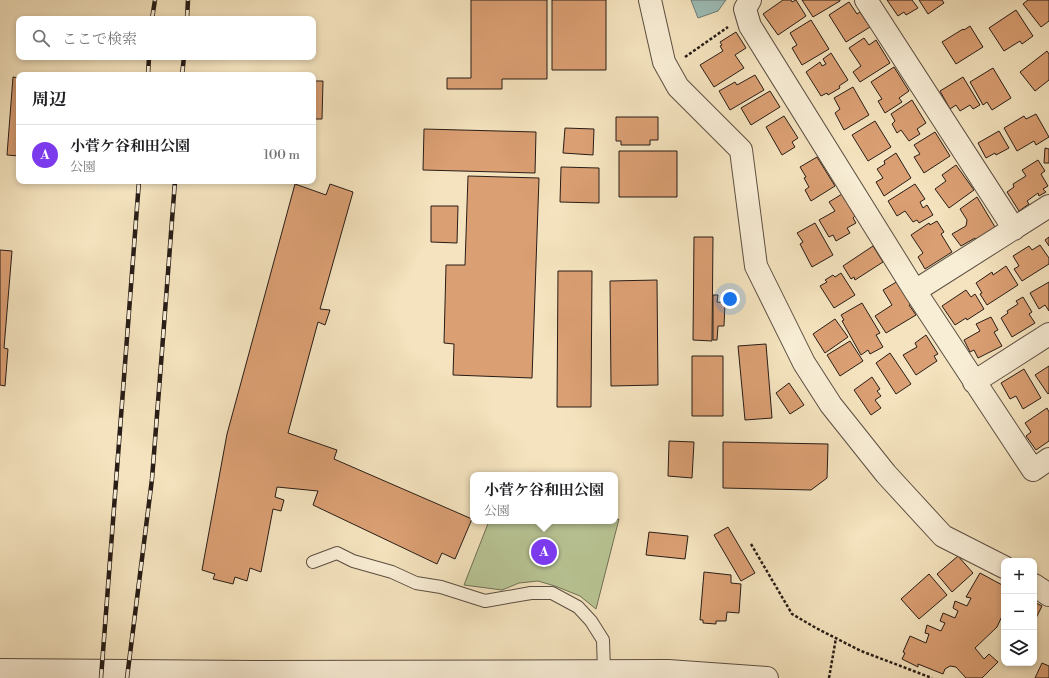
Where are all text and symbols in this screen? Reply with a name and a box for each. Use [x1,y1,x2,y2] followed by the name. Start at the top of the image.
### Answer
[16,16,316,60] search box
[30,27,52,49] icon: search
[62,30,137,49] text: ここで検索
[32,89,66,111] text: 周辺
[70,137,190,156] text: 小菅ケ谷和田公園
[40,147,50,163] text: A
[264,147,300,163] text: 100 m
[70,159,96,175] text: 公園
[720,289,740,309] your location
[470,472,618,524] popup
[484,481,604,500] text: 小菅ケ谷和田公園
[484,503,510,519] text: 公園
[531,537,557,567] pin: A
[1001,558,1037,666] map controls
[1001,558,1037,594] button: +
[1001,594,1037,630] button: −
[1001,630,1037,666] button: layers

